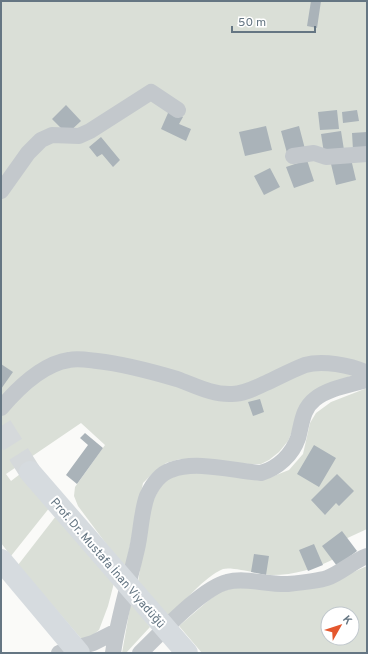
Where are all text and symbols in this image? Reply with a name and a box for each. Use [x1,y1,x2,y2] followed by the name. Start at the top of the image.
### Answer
[232,8,315,34] scale bar
[238,15,266,31] text: 50 m
[46,495,168,632] street label: Prof. Dr. Mustafa İnan Viyadüğü
[320,606,360,646] north arrow
[339,613,355,628] text: K

